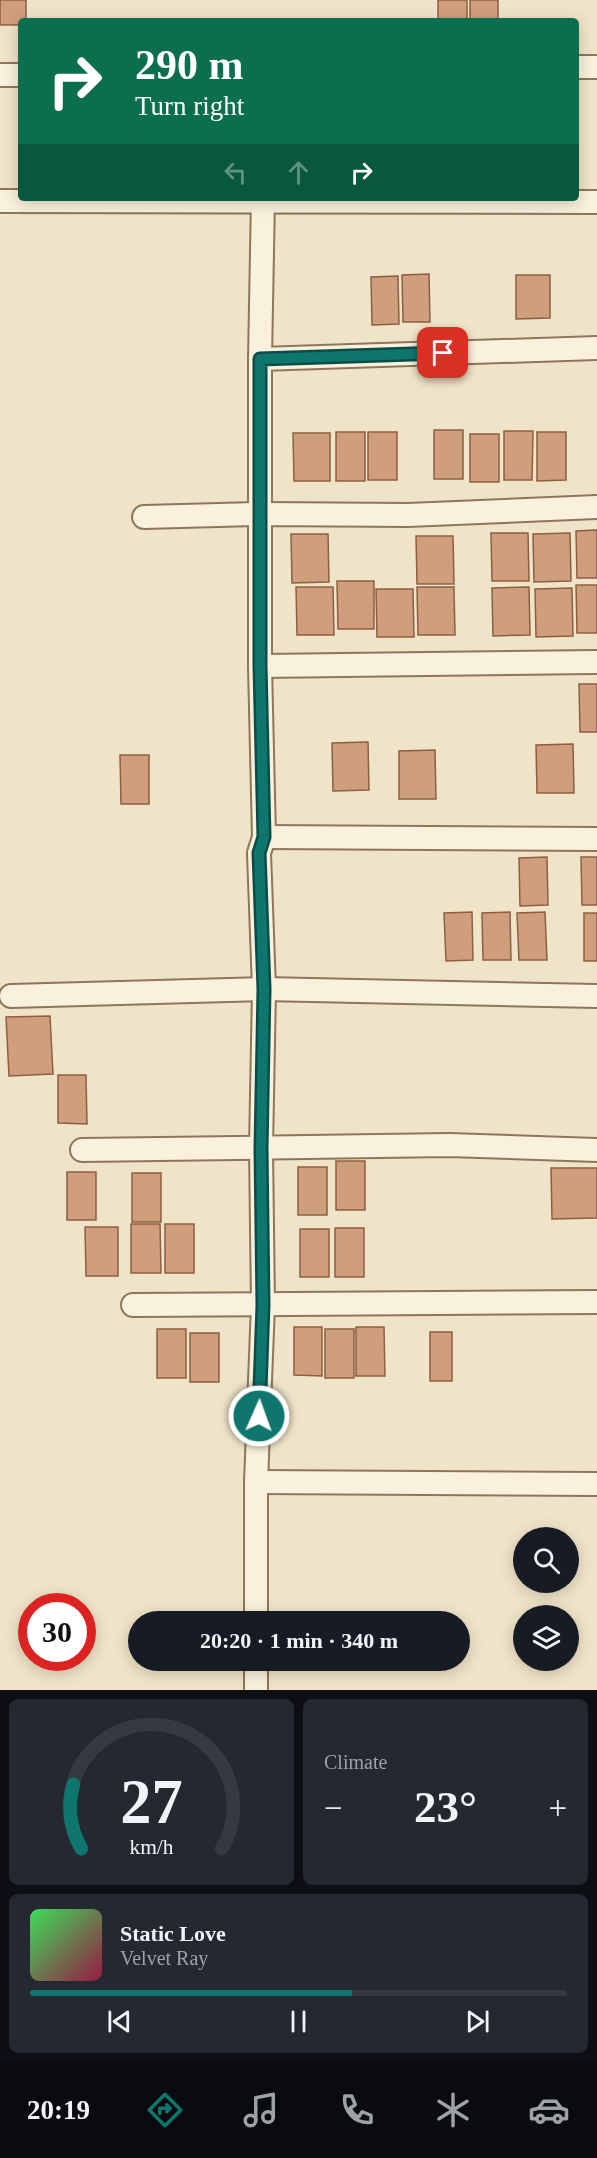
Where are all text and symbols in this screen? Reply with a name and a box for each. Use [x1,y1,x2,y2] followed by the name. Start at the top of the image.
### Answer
[36,42,114,120] icon: right
[135,42,244,88] text: 290 m
[135,91,244,121] text: Turn right
[219,156,252,189] icon: left
[282,156,315,189] icon: ahead
[345,156,378,189] icon: right
[417,327,468,378] pin
[426,336,459,369] icon: arrive
[227,1384,291,1448] position arrow
[513,1527,579,1671] map controls
[513,1527,579,1593] button: search
[18,1593,96,1671] speed limit sign: 30
[513,1605,579,1671] button: layers
[200,1628,398,1653] text: 20:20 · 1 min · 340 m
[324,1751,387,1773] text: Climate
[120,1767,183,1836] text: 27
[414,1782,477,1832] text: 23°
[324,1790,343,1826] text: −
[548,1790,567,1826] text: +
[129,1835,174,1859] text: km/h
[120,1921,226,1946] text: Static Love
[120,1947,208,1969] text: Velvet Ray
[103,2005,136,2038] icon: previous
[282,2005,315,2038] icon: pause
[461,2005,494,2038] icon: next
[144,2089,186,2131] icon: directions
[240,2089,282,2131] icon: music
[336,2089,378,2131] icon: phone
[432,2089,474,2131] icon: climate
[528,2089,570,2131] icon: car
[27,2095,90,2125] text: 20:19

